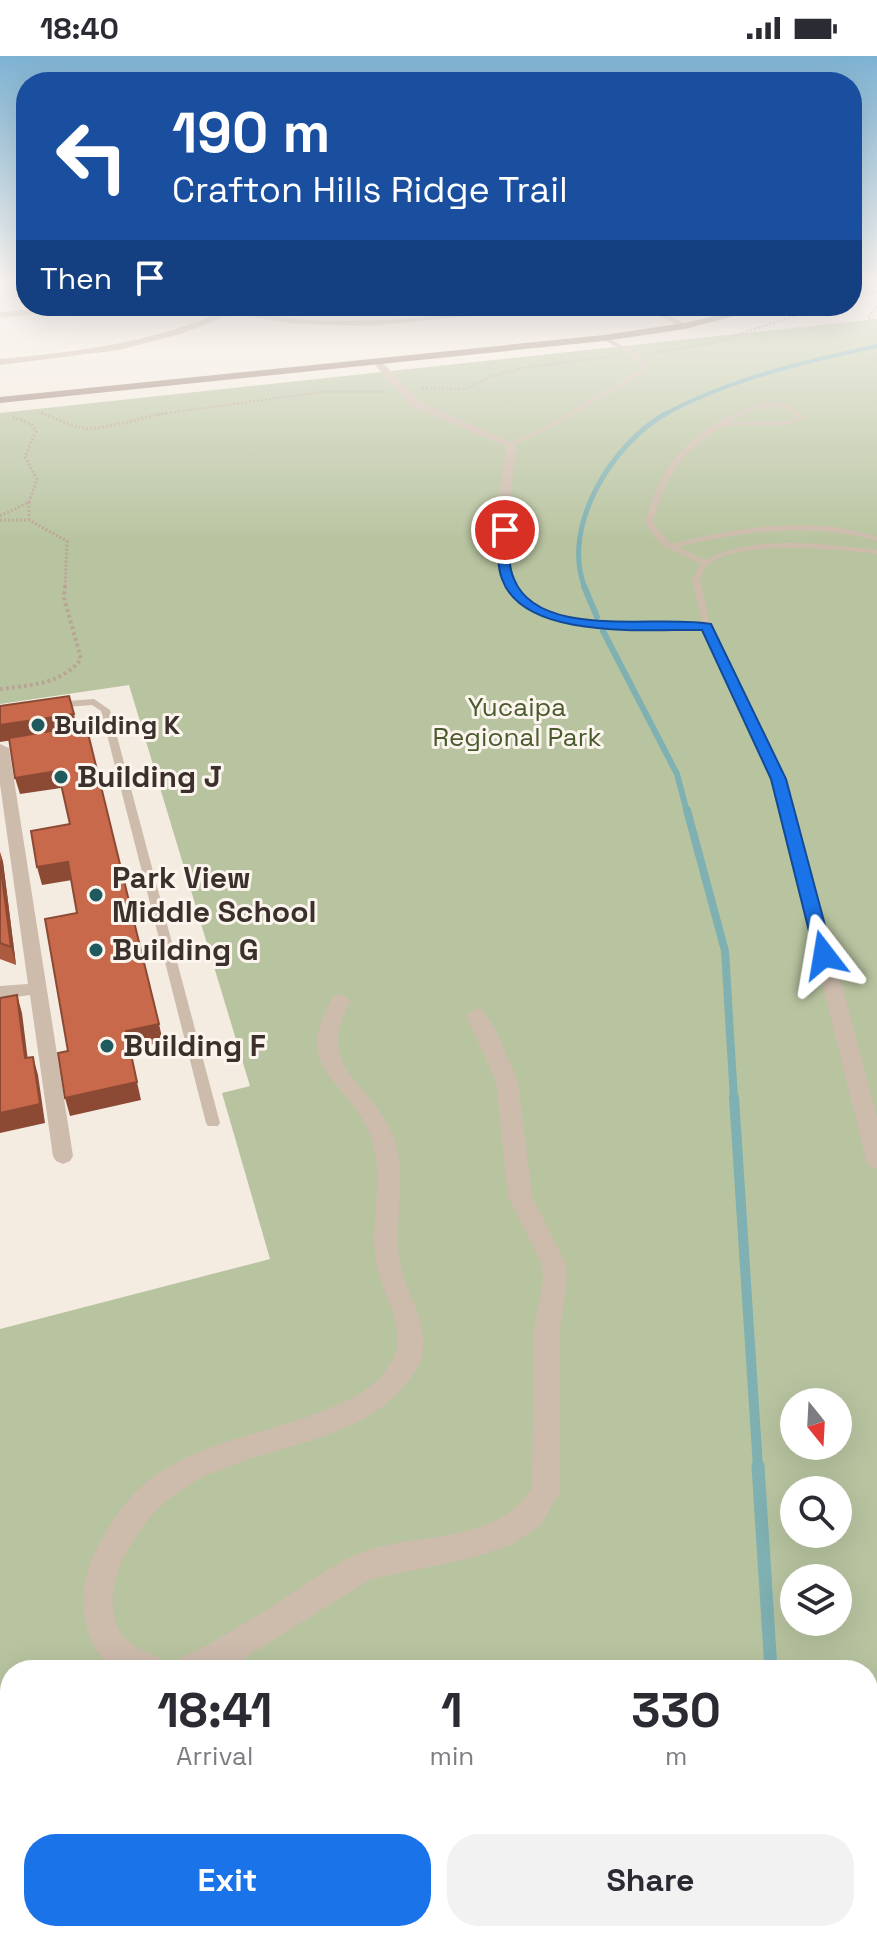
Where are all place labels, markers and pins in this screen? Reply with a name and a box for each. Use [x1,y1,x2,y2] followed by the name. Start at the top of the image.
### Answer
[471,496,539,564] pin
[54,708,181,742] place label: Building K
[29,716,47,734] marker: Building K
[77,757,222,796] place label: Building J
[52,768,70,786] marker: Building J
[112,858,317,931] place label: Park View Middle School
[87,886,105,904] marker: Park View Middle School
[112,930,259,969] place label: Building G
[87,941,105,959] marker: Building G
[123,1026,266,1065] place label: Building F
[98,1037,116,1055] marker: Building F

